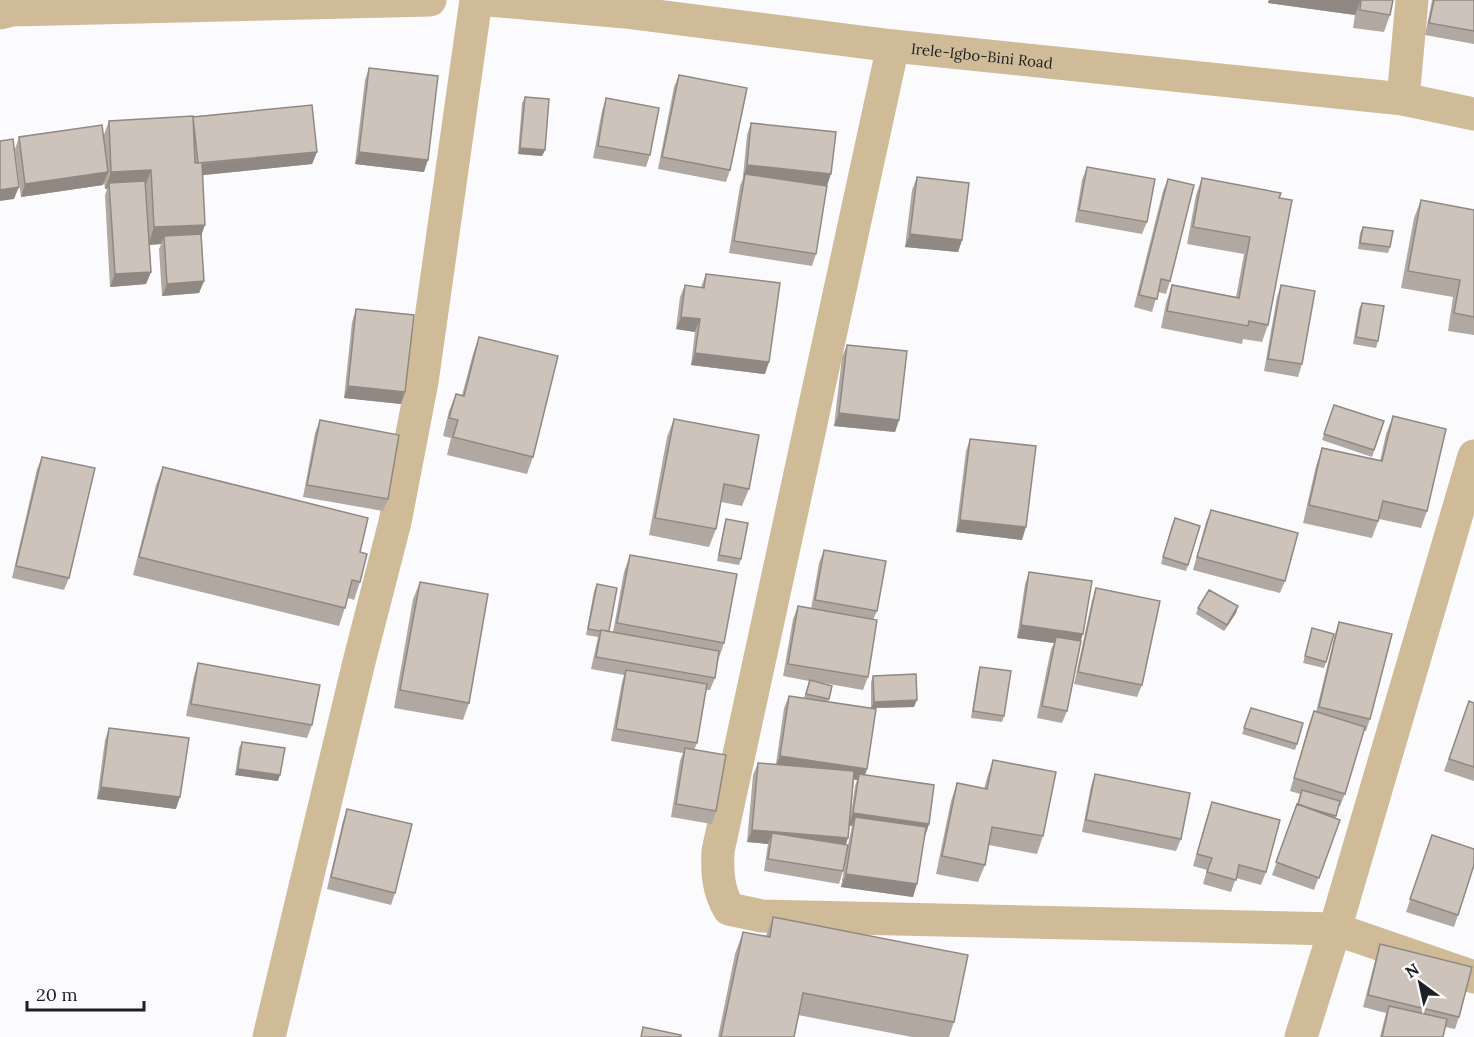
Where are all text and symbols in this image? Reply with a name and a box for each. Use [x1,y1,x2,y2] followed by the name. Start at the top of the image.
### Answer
[910,38,1054,72] street label: Irele-Igbo-Bini Road
[1390,953,1450,1013] north arrow
[1401,959,1422,982] text: N
[27,974,144,1012] scale bar
[36,983,78,1006] text: 20 m

